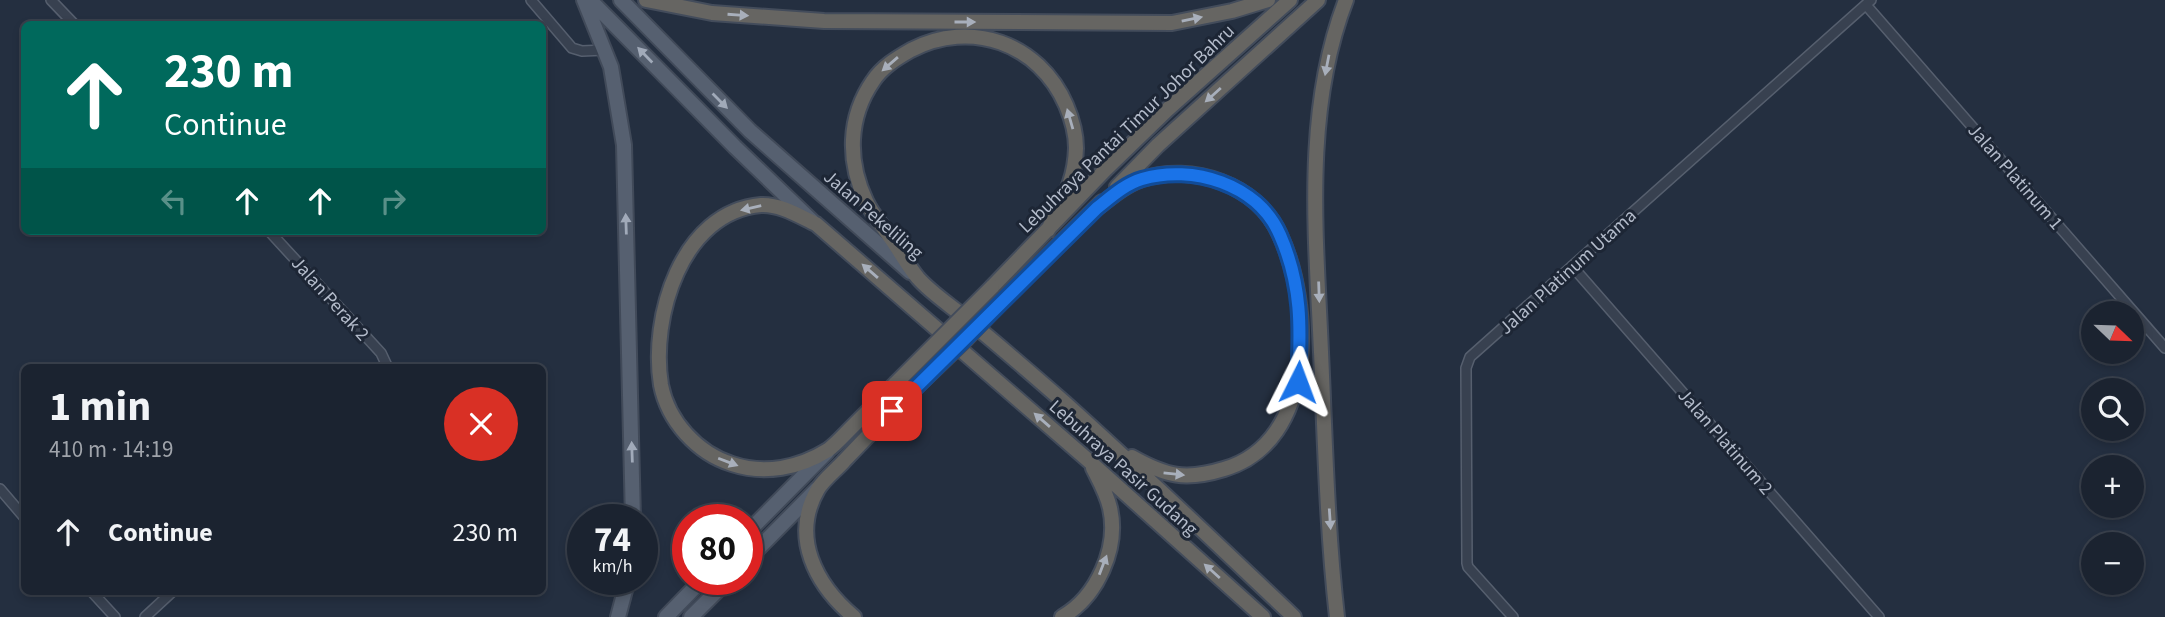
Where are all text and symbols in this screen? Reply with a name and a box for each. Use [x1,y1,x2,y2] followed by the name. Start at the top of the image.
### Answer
[727,10,749,21] one-way arrow
[1181,13,1203,24] one-way arrow
[954,16,976,28] one-way arrow
[1013,18,1241,240] street label: Lebuhraya Pantai Timur Johor Bahru
[164,37,293,107] text: 230 m
[637,47,654,64] one-way arrow
[49,49,140,140] icon: ahead
[1321,54,1332,76] one-way arrow
[881,56,899,72] one-way arrow
[1204,87,1222,103] one-way arrow
[712,92,728,109] one-way arrow
[164,102,287,148] text: Continue
[1065,109,1075,130] one-way arrow
[1961,118,2069,236] street label: Jalan Platinum 1
[817,164,929,266] street label: Jalan Pekeliling
[155,182,193,220] icon: left
[228,182,266,220] icon: ahead
[301,182,339,220] icon: ahead
[374,182,412,220] icon: right
[740,203,762,214] one-way arrow
[1493,203,1643,341] street label: Jalan Platinum Utama
[620,213,632,235] one-way arrow
[285,251,375,347] street label: Jalan Perak 2
[861,263,879,279] one-way arrow
[1313,281,1324,303] one-way arrow
[2081,301,2144,364] north arrow
[2081,301,2144,595] map controls
[1261,345,1335,419] position arrow
[49,377,151,437] text: 1 min
[2081,378,2144,441] button: search
[862,381,922,441] pin
[1671,383,1779,501] street label: Jalan Platinum 2
[444,387,518,461] button: close
[873,392,911,430] icon: arrive
[1043,394,1204,543] street label: Lebuhraya Pasir Gudang
[1033,412,1051,428] one-way arrow
[49,433,173,466] text: 410 m · 14:19
[627,440,638,462] one-way arrow
[2081,455,2144,518] button: +
[718,457,739,468] one-way arrow
[1163,468,1185,479] one-way arrow
[672,504,763,595] speed limit sign: 80
[1325,508,1336,530] one-way arrow
[49,513,87,551] icon: ahead
[108,514,213,551] text: Continue
[452,514,518,551] text: 230 m
[594,515,631,565] text: 74
[2081,532,2144,595] button: −
[593,554,632,579] text: km/h
[1098,554,1109,575] one-way arrow
[1204,564,1221,580] one-way arrow

